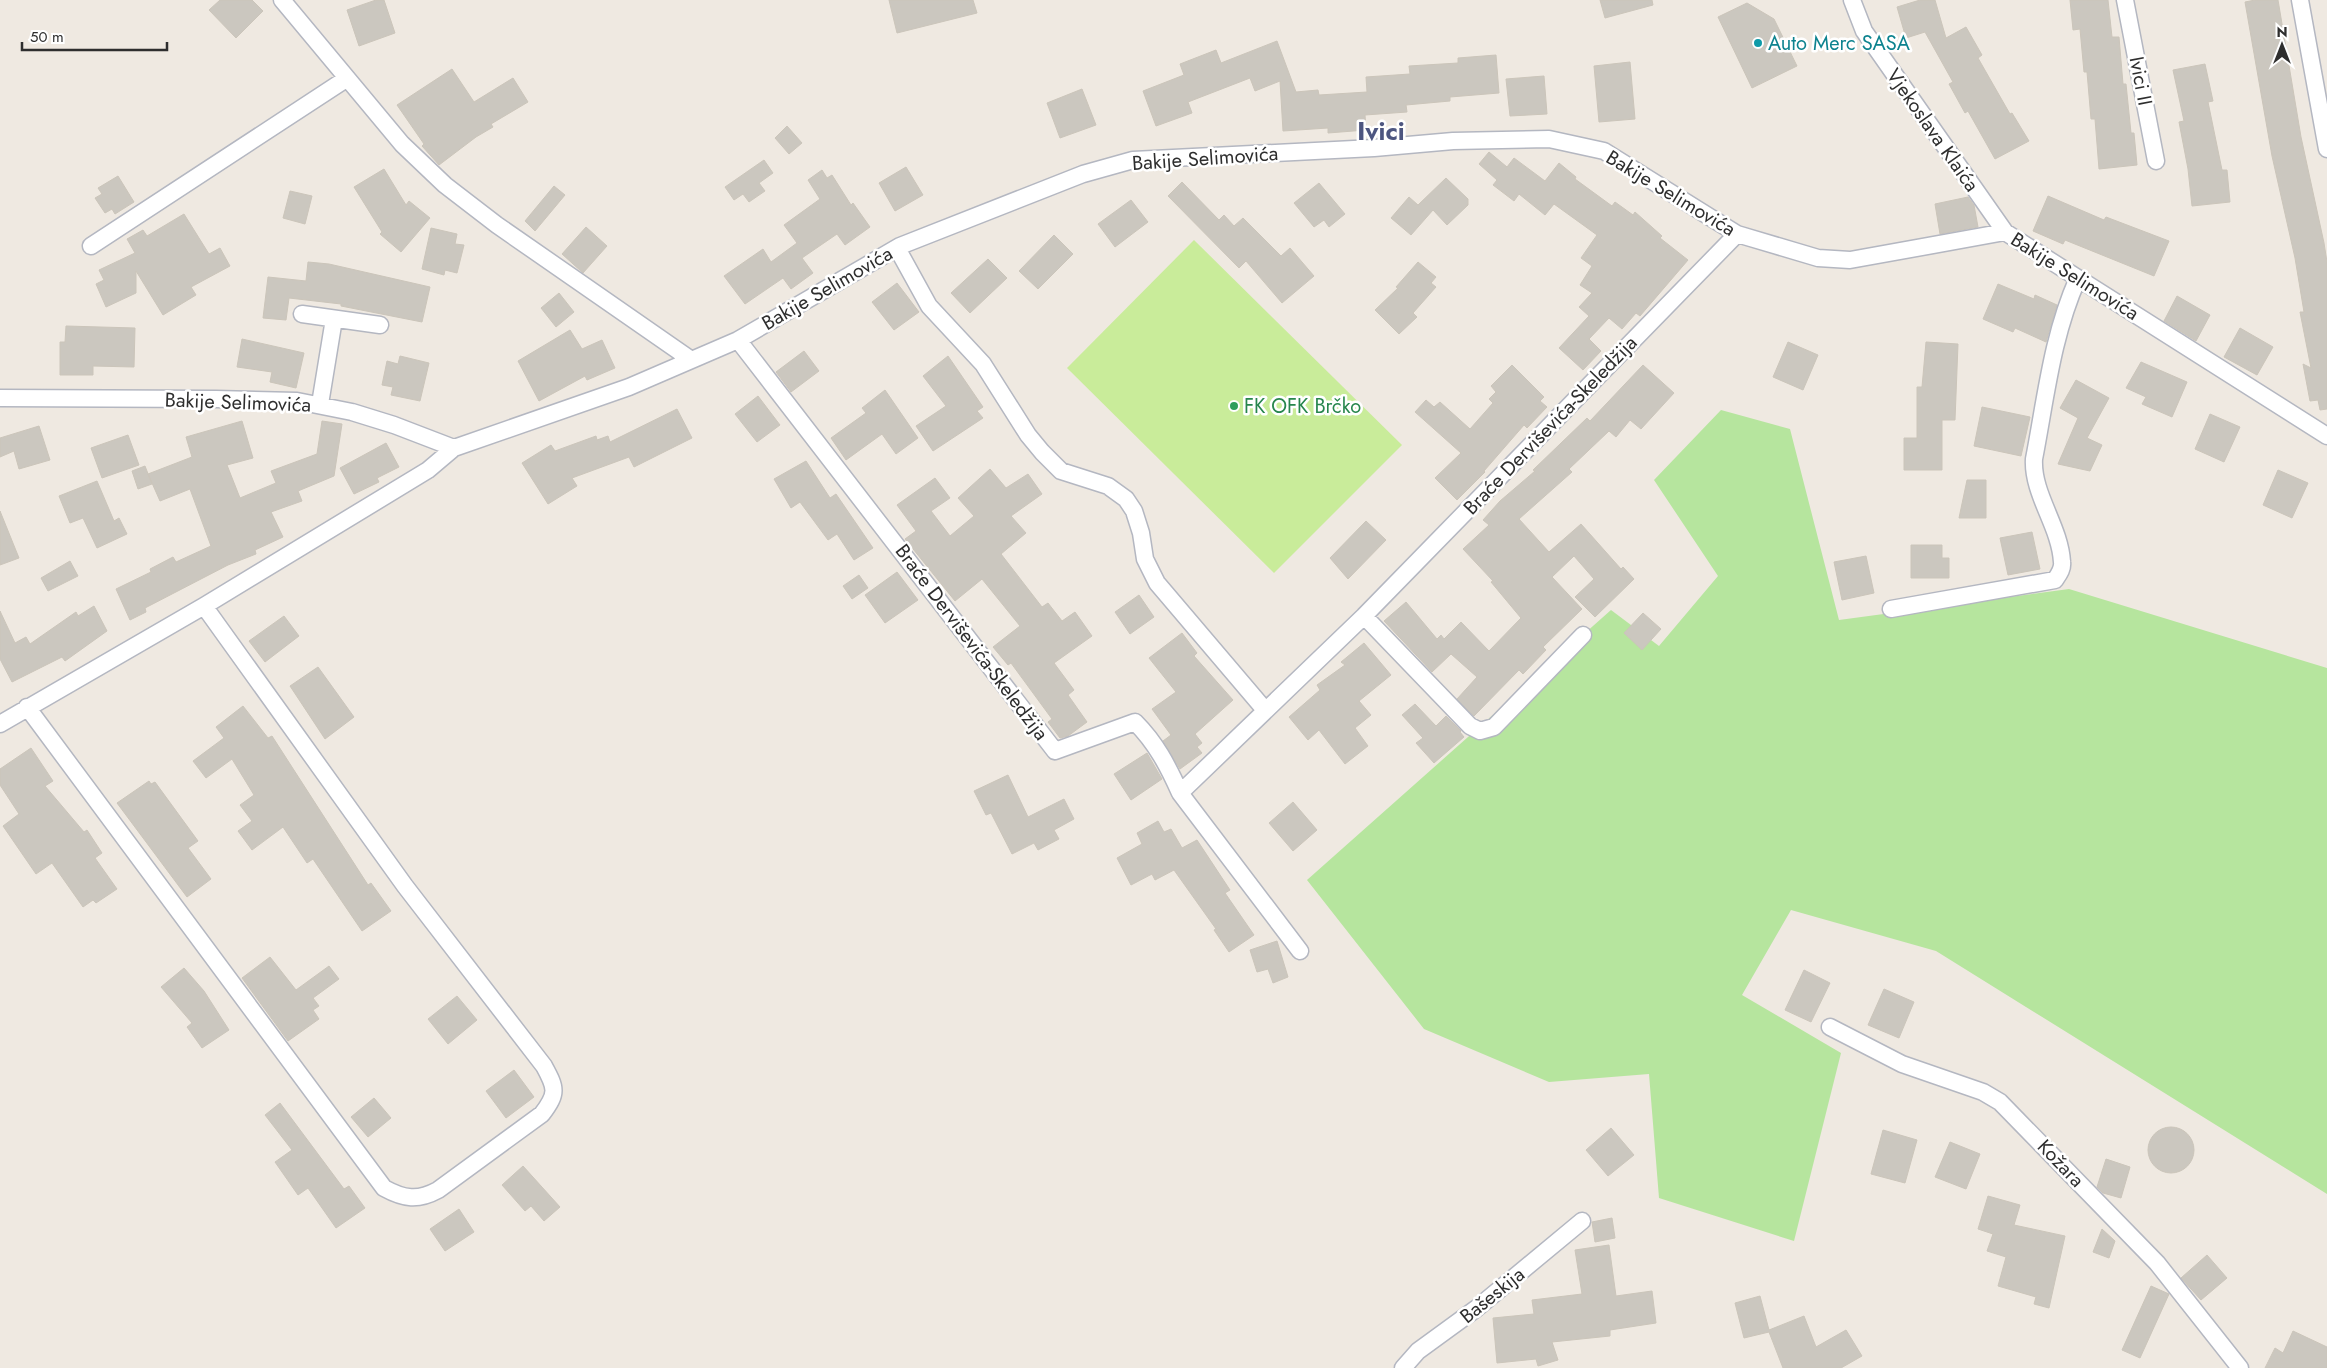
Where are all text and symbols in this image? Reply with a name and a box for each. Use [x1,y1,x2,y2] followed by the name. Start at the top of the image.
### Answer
[22,20,168,52] scale bar
[2257,20,2307,70] north arrow
[2276,22,2288,42] text: N
[30,26,64,48] text: 50 m
[1768,29,1911,58] place label: Auto Merc SASA
[1752,37,1764,49] marker: Auto Merc SASA
[2122,54,2159,108] street label: Ivici II
[1879,63,1986,198] street label: Vjekoslava Klaića
[1357,113,1405,149] district label: Ivici
[1131,139,1279,178] street label: Bakije Selimovića
[1600,143,1741,244] street label: Bakije Selimovića
[2005,225,2145,328] street label: Bakije Selimovića
[757,239,898,338] street label: Bakije Selimovića
[1457,329,1644,522] street label: Braće Derviševića-Skeledžija
[164,385,312,420] street label: Bakije Selimovića
[1244,392,1361,421] place label: FK OFK Brčko
[1228,400,1240,412] marker: FK OFK Brčko
[888,538,1055,747] street label: Braće Derviševića-Skeledžija
[2030,1133,2091,1194] street label: Kožara
[1454,1260,1531,1331] street label: Bašeskija

